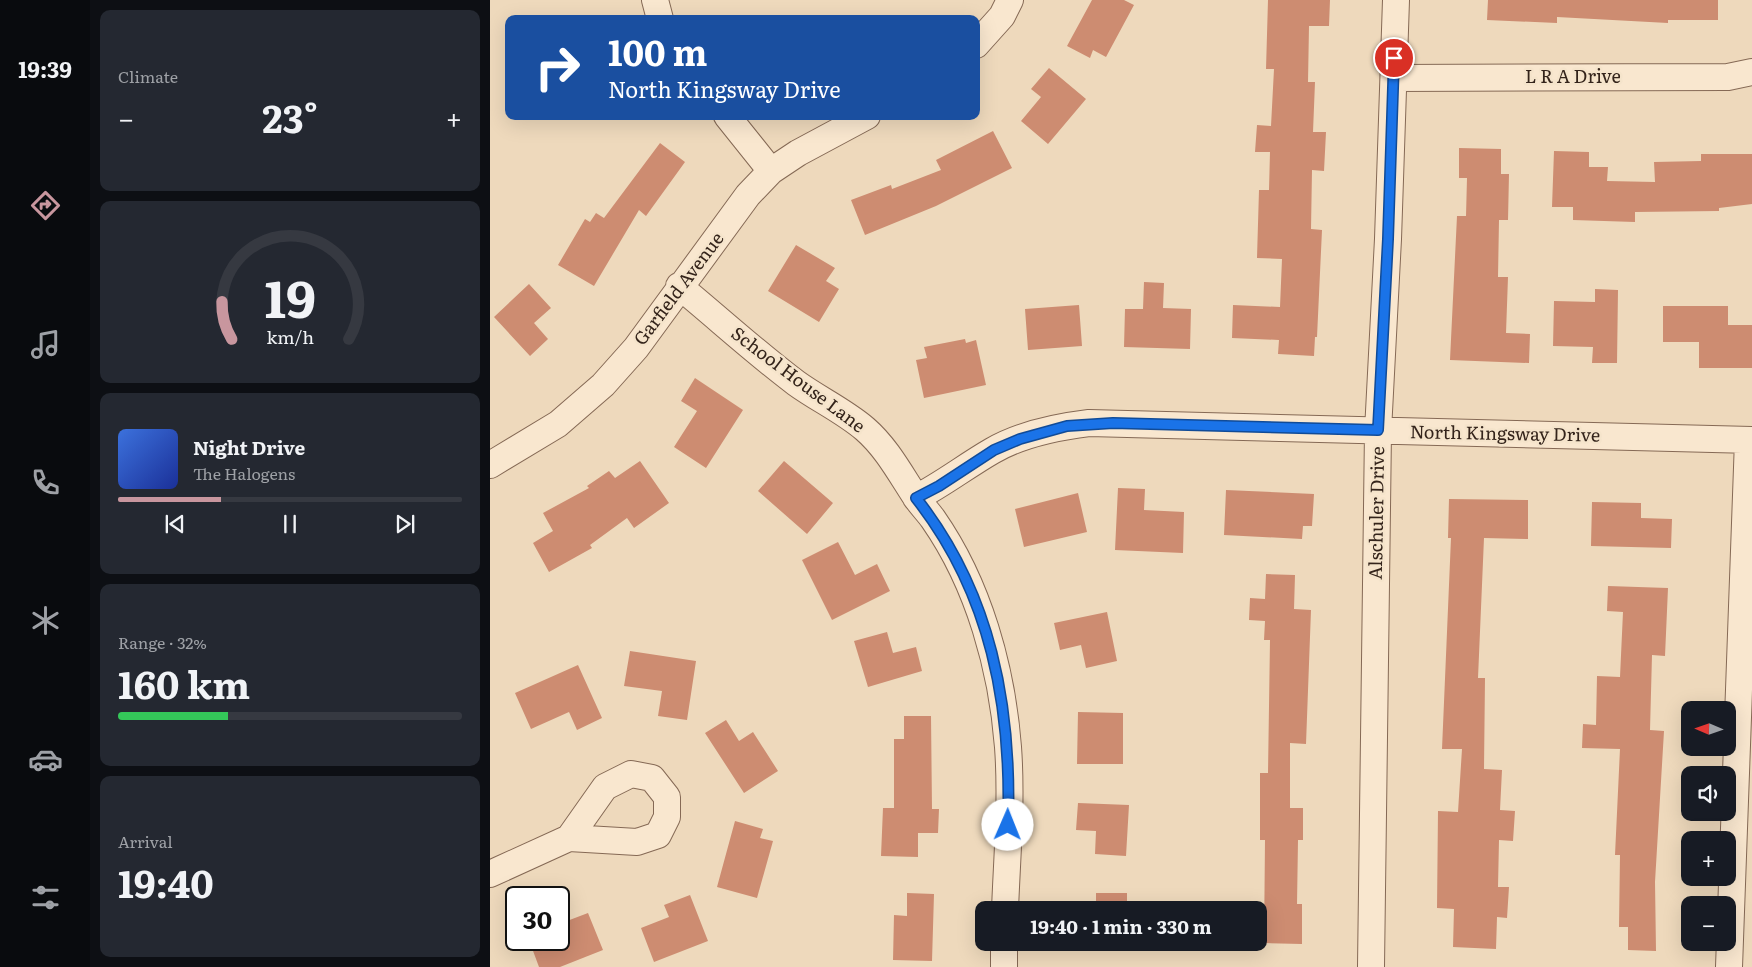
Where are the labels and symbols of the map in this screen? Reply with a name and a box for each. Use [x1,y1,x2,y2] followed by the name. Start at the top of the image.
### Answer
[1373,37,1415,79] pin
[1525,62,1621,89] street label: L R A Drive
[626,226,729,350] street label: Garfield Avenue
[726,319,872,438] street label: School House Lane
[1410,417,1600,448] street label: North Kingsway Drive
[1361,446,1390,580] street label: Alschuler Drive
[1681,701,1736,756] north arrow
[981,798,1033,850] position arrow
[505,886,570,951] speed limit sign: 30

